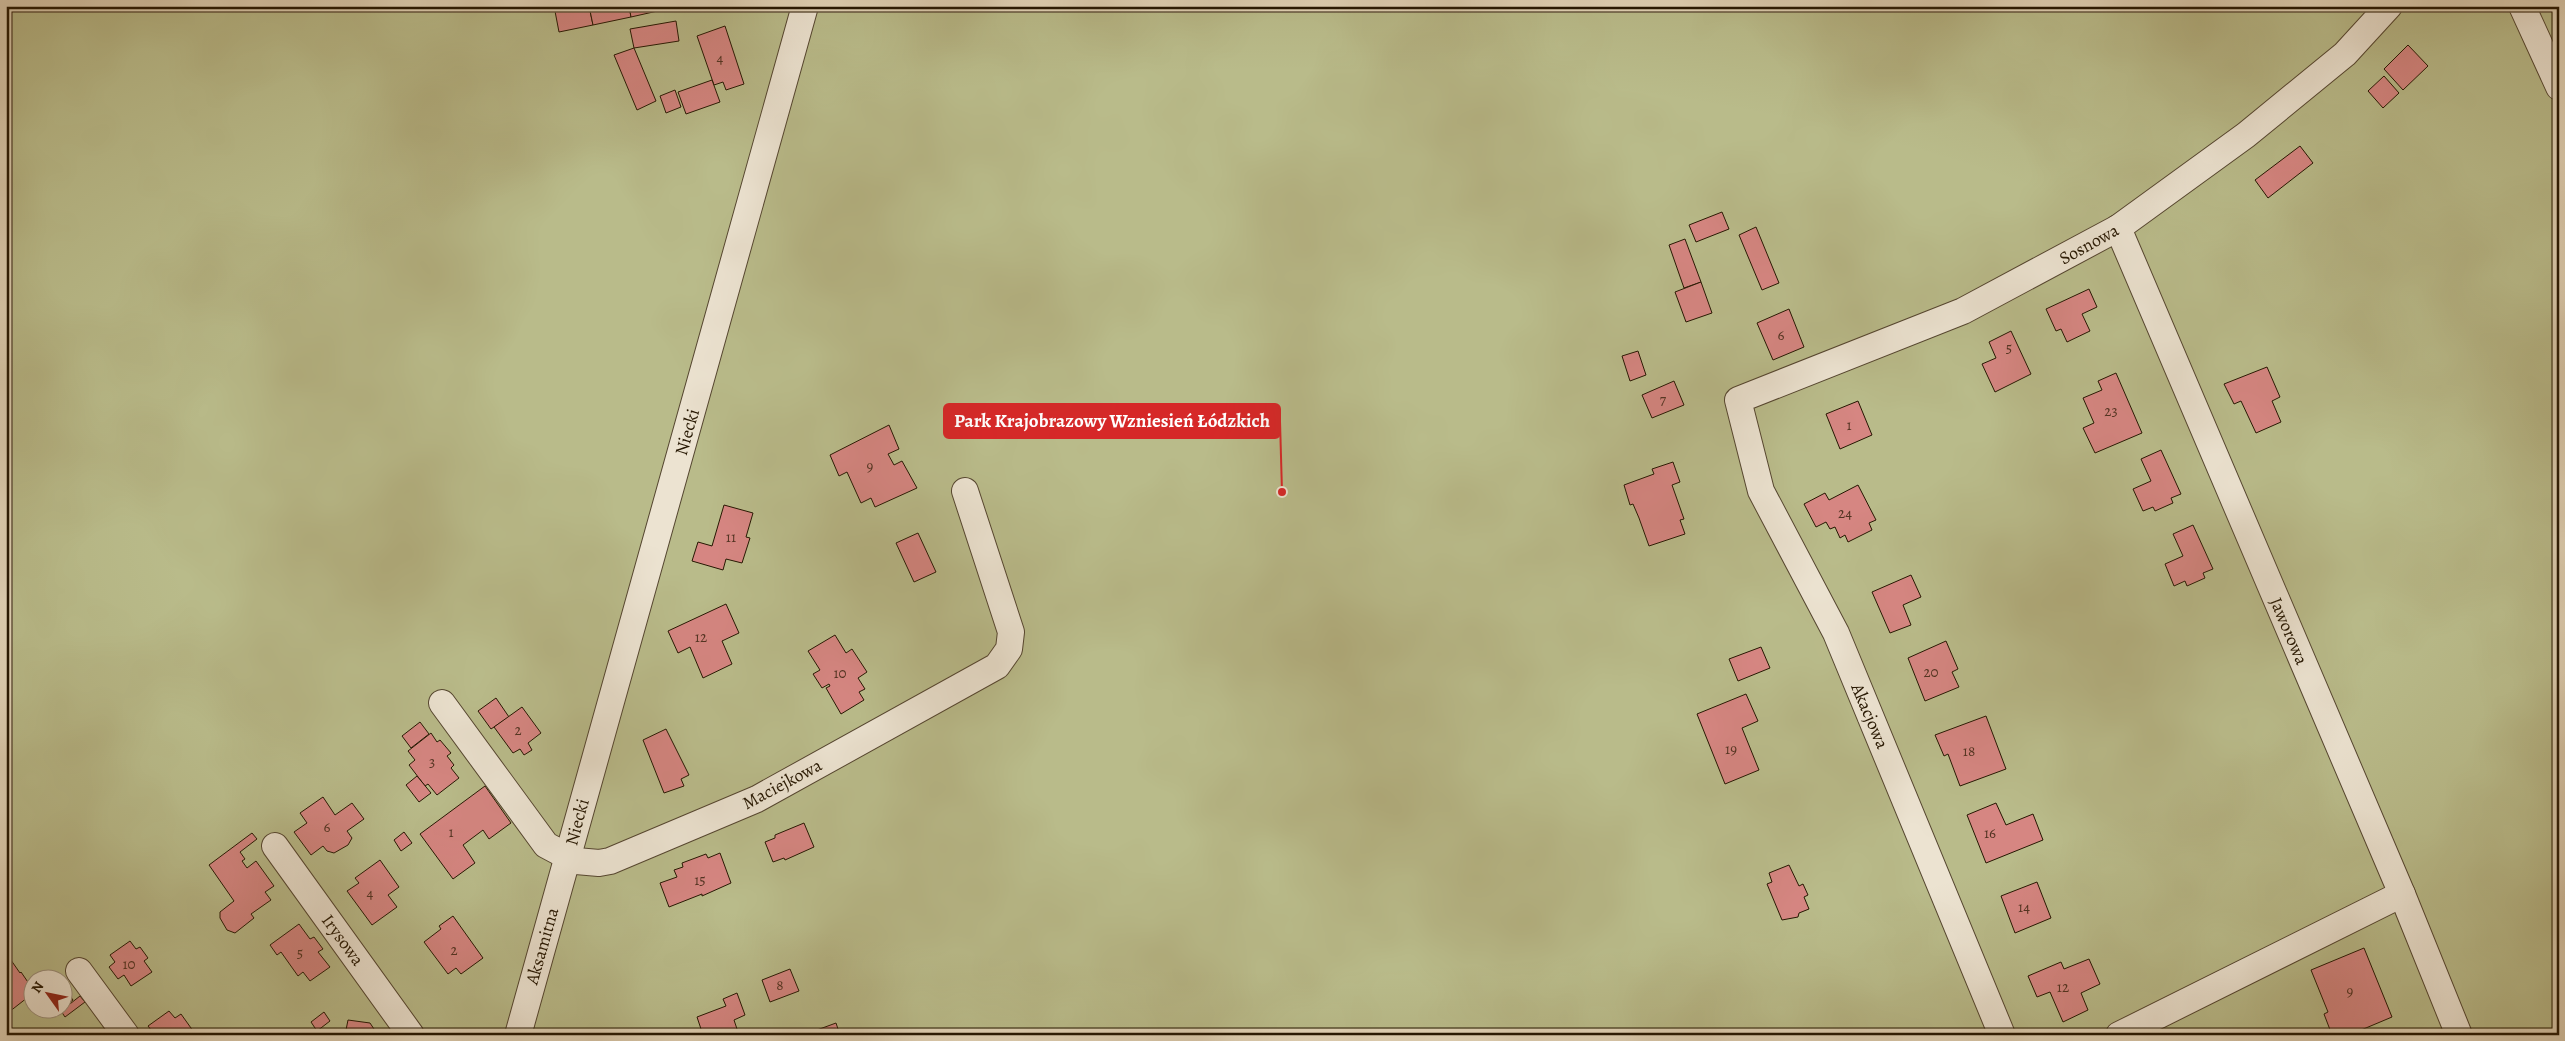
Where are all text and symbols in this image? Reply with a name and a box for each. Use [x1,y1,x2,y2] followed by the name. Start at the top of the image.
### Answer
[717,48,724,68] house number: 4
[2055,218,2124,270] street label: Sosnowa
[1778,325,1785,345] house number: 6
[2006,338,2012,358] house number: 5
[1660,390,1667,410] house number: 7
[2104,401,2118,421] house number: 23
[944,404,1280,438] callout: Park Krajobrazowy Wzniesień Łódzkich
[669,406,705,458] street label: Niecki
[954,408,1270,434] text: Park Krajobrazowy Wzniesień Łódzkich
[1846,415,1852,435] house number: 1
[867,456,874,476] house number: 9
[1838,503,1852,523] house number: 24
[726,527,736,547] house number: 11
[2264,594,2314,669] street label: Jaworowa
[695,627,707,647] house number: 12
[1923,662,1939,682] house number: 20
[833,663,847,683] house number: 10
[1845,679,1895,753] street label: Akacjowa
[514,720,522,740] house number: 2
[1725,739,1737,759] house number: 19
[1963,741,1975,761] house number: 18
[429,752,435,772] house number: 3
[738,753,826,815] street label: Maciejkowa
[559,796,595,848] street label: Niecki
[324,817,331,837] house number: 6
[448,822,454,842] house number: 1
[1984,823,1996,843] house number: 16
[694,870,706,890] house number: 15
[367,883,374,903] house number: 4
[2018,897,2030,917] house number: 14
[519,904,565,988] street label: Aksamitna
[316,909,370,971] street label: Irysowa
[450,940,458,960] house number: 2
[297,943,303,963] house number: 5
[122,954,136,974] house number: 10
[22,968,72,1018] north arrow
[776,975,784,995] house number: 8
[2057,977,2069,997] house number: 12
[27,978,48,997] text: N
[2347,981,2354,1001] house number: 9

